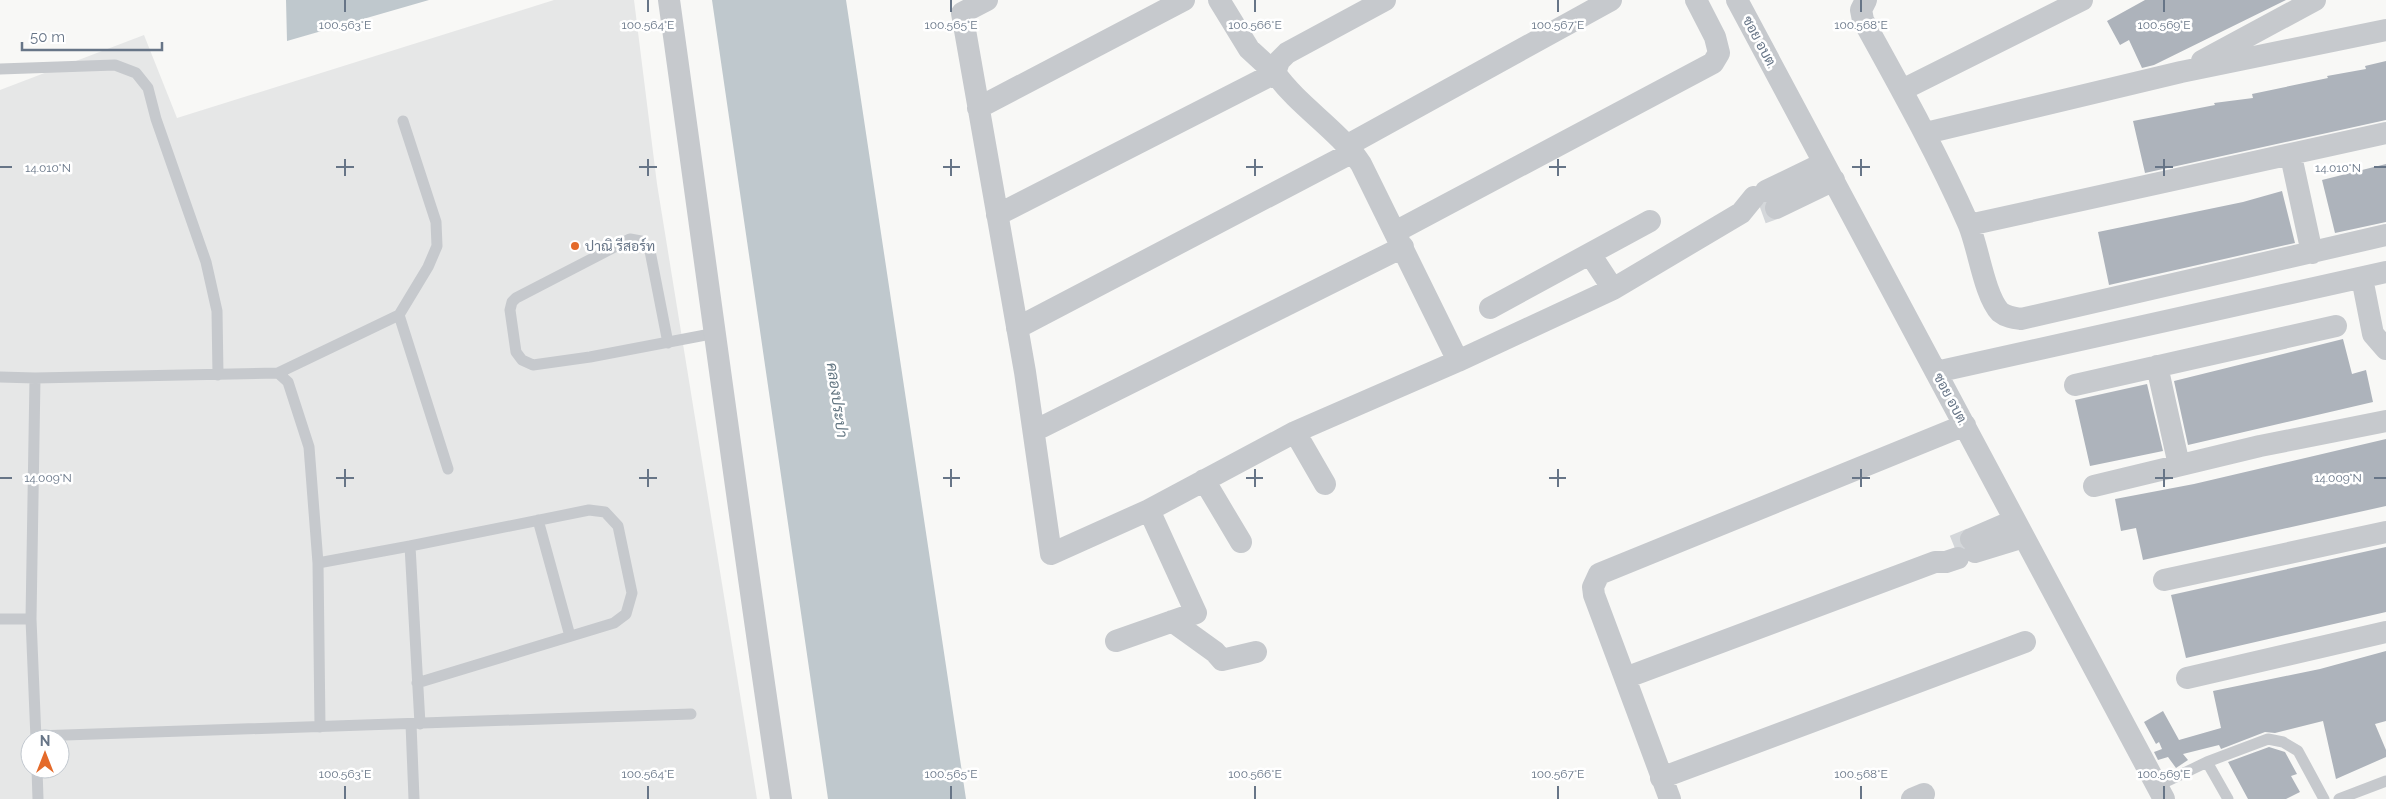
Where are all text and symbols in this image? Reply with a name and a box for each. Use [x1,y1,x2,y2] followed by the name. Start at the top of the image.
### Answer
[1740,13,1780,71] street label: ซอย อบต.
[319,18,371,32] text: 100.563°E
[622,18,674,32] text: 100.564°E
[925,18,977,32] text: 100.565°E
[1228,18,1282,32] text: 100.566°E
[1532,18,1584,32] text: 100.567°E
[1834,18,1888,32] text: 100.568°E
[2138,18,2191,32] text: 100.569°E
[22,20,162,52] scale bar
[30,28,65,46] text: 50 m
[25,161,71,175] text: 14.010°N
[2315,161,2361,175] text: 14.010°N
[585,237,655,254] place label: ปาณิ รีสอร์ท
[569,240,581,252] marker: ปาณิ รีสอร์ท
[823,361,851,439] water label: คลองประปา
[1931,370,1971,428] street label: ซอย อบต.
[24,471,72,485] text: 14.009°N
[2314,471,2362,485] text: 14.009°N
[20,729,70,779] north arrow
[40,733,50,749] text: N
[319,767,371,781] text: 100.563°E
[622,767,674,781] text: 100.564°E
[925,767,977,781] text: 100.565°E
[1228,767,1282,781] text: 100.566°E
[1532,767,1584,781] text: 100.567°E
[1834,767,1888,781] text: 100.568°E
[2138,767,2191,781] text: 100.569°E

